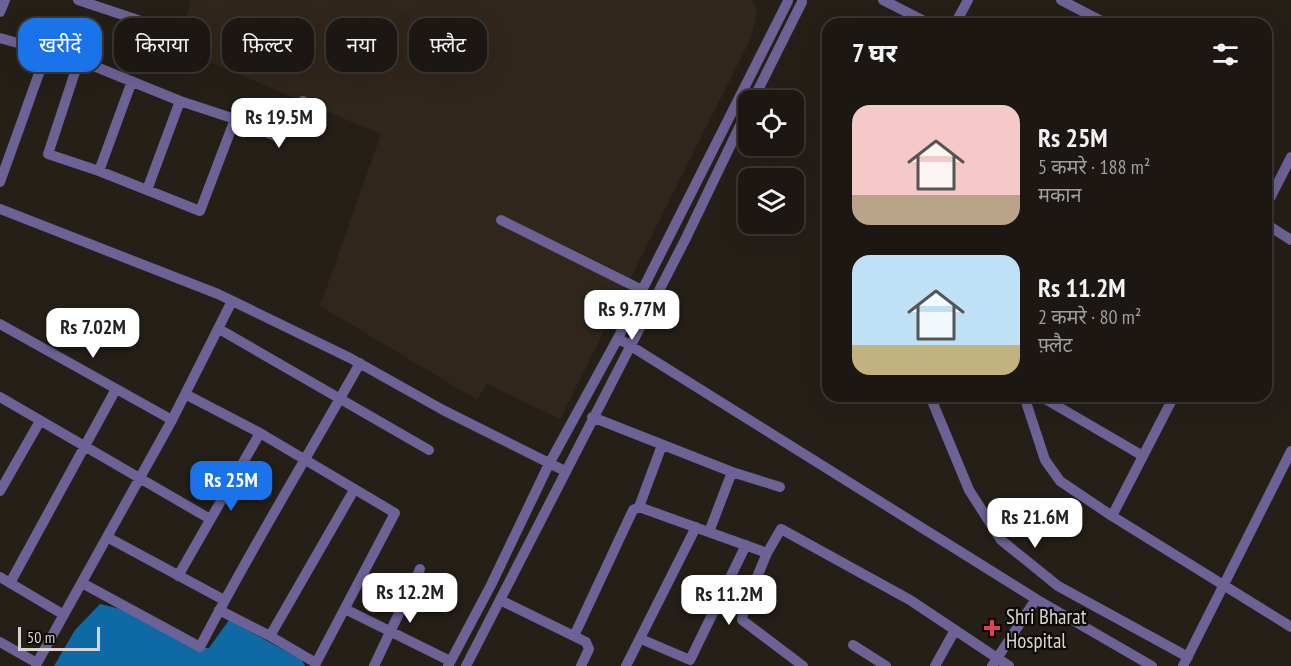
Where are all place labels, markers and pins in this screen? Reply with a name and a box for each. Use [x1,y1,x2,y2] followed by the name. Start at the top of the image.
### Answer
[217,98,341,149] pin: Rs 19.5M
[570,290,694,341] pin: Rs 9.77M
[31,308,155,359] pin: Rs 7.02M
[182,461,280,512] pin: Rs 25M
[973,498,1097,549] pin: Rs 21.6M
[348,573,472,624] pin: Rs 12.2M
[667,575,791,626] pin: Rs 11.2M
[1006,603,1087,654] place label: Shri Bharat Hospital
[983,619,1001,637] marker: Shri Bharat Hospital

